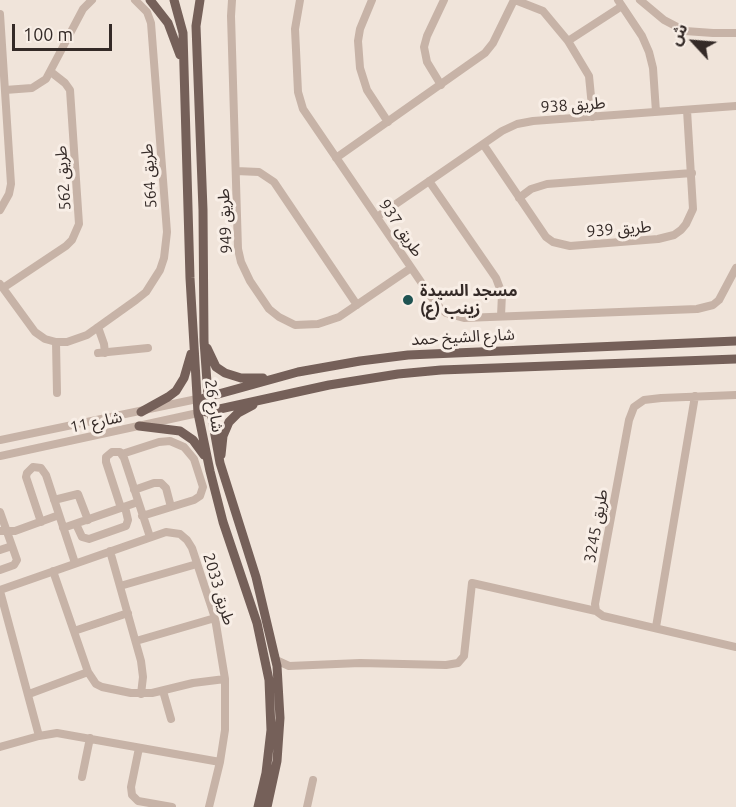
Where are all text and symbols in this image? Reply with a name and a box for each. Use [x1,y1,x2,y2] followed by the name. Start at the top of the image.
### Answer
[15,12,116,50] scale bar
[664,12,724,72] north arrow
[665,20,691,48] text: ش
[23,24,73,44] text: 100 m
[540,93,606,117] street label: طريق 938
[137,143,161,209] street label: طريق 564
[51,145,75,211] street label: طريق 562
[214,188,236,254] street label: طريق 949
[375,196,427,260] street label: طريق 937
[586,217,652,241] street label: طريق 939
[420,281,518,319] place label: مسجد السيدة زينب (ع)
[401,293,415,307] marker: مسجد السيدة زينب (ع)
[411,325,515,349] street label: شارع الشيخ حمد
[201,378,227,434] street label: شارع 26
[68,407,124,437] street label: شارع 11
[580,488,612,564] street label: طريق 3245
[199,551,239,627] street label: طريق 2033

